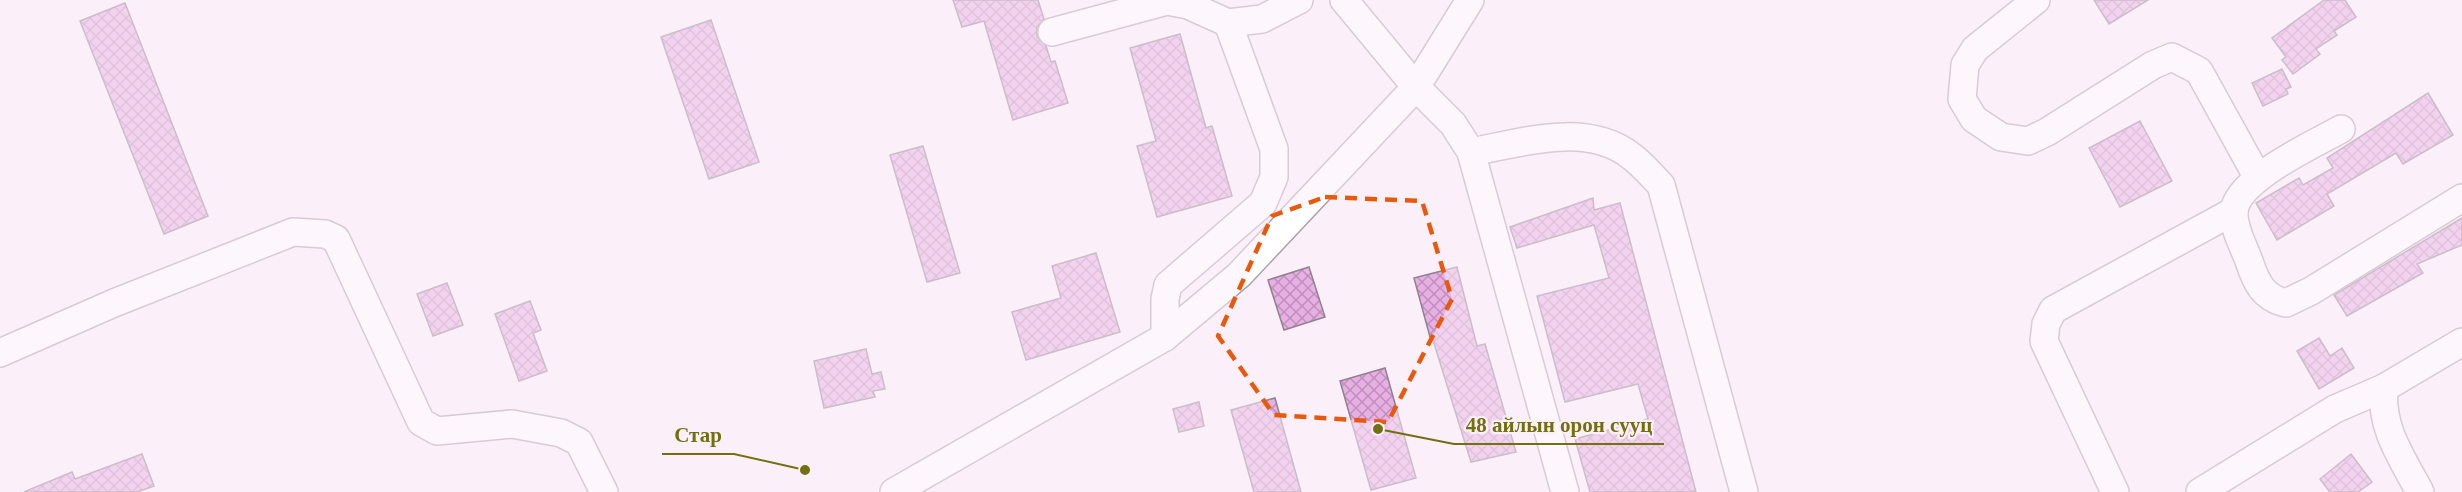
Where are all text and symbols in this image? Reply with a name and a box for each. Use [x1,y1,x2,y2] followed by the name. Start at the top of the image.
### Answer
[1454,405,1664,444] callout: 48 айлын орон сууц
[1466,413,1652,437] text: 48 айлын орон сууц
[662,415,734,454] callout: Стар
[674,423,722,447] text: Стар

